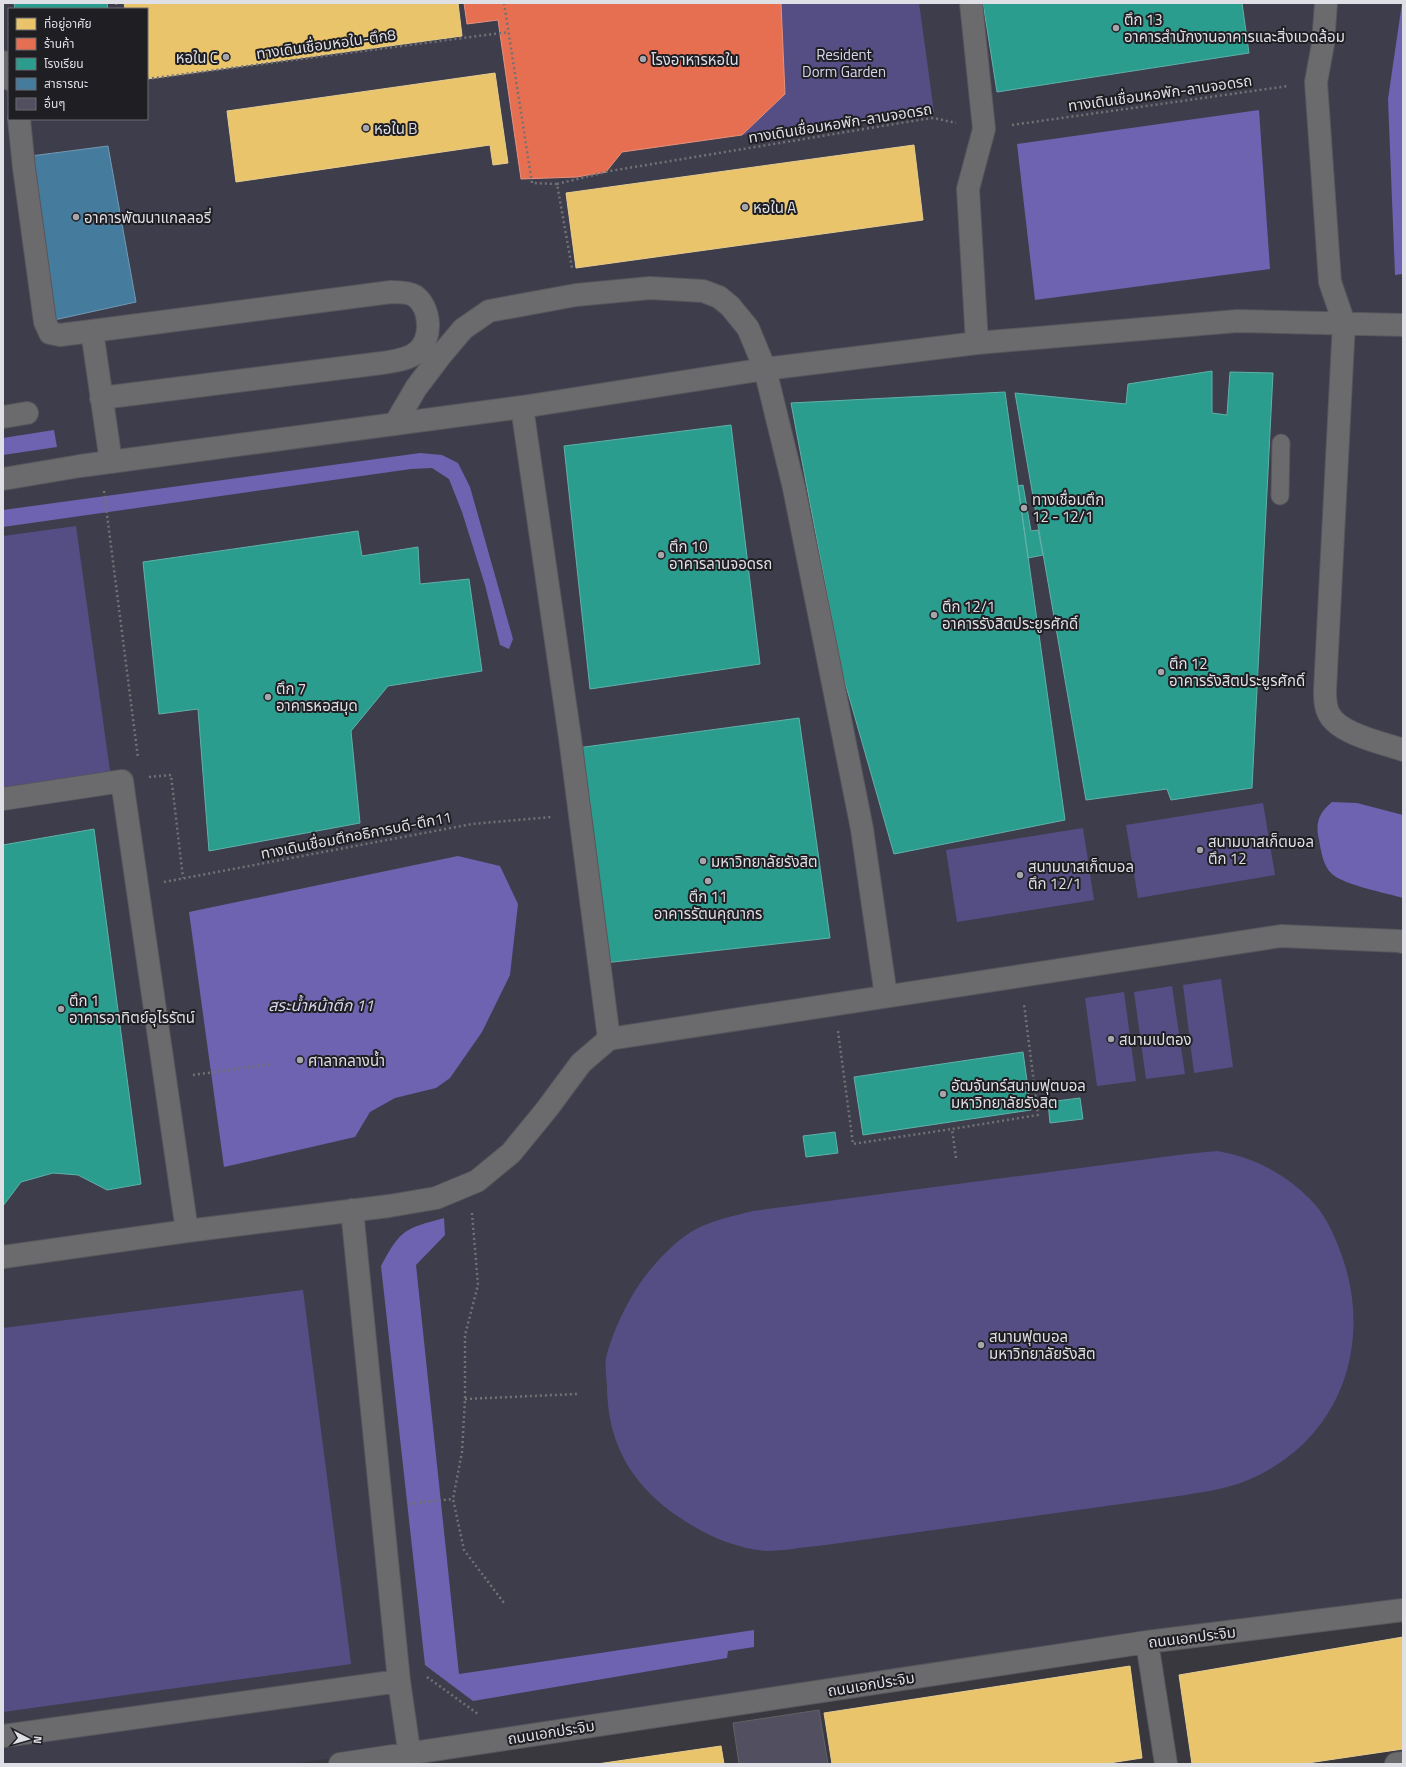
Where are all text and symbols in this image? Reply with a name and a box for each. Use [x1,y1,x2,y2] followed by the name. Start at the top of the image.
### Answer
[8,8,148,120] legend
[1124,8,1345,48] place label: ตึก 13 อาคารสำนักงานอาคารและสิ่งแวดล้อม
[44,14,92,33] text: ที่อยู่อาศัย
[255,23,397,65] street label: ทางเดินเชื่อมหอใน-ตึก8
[1111,23,1121,33] marker: ตึก 13 อาคารสำนักงานอาคารและสิ่งแวดล้อม
[44,34,74,53] text: ร้านค้า
[802,43,886,83] park label: Resident Dorm Garden
[176,46,218,69] place label: หอใน C
[651,48,739,71] place label: โรงอาหารหอใน
[221,52,231,62] marker: หอใน C
[44,54,84,73] text: โรงเรียน
[638,54,648,64] marker: โรงอาหารหอใน
[1066,69,1254,117] street label: ทางเดินเชื่อมหอพัก-ลานจอดรถ
[44,74,88,93] text: สาธารณะ
[44,94,65,113] text: อื่นๆ
[746,97,934,149] street label: ทางเดินเชื่อมหอพัก-ลานจอดรถ
[374,117,417,140] place label: หอใน B
[361,123,371,133] marker: หอใน B
[753,196,796,219] place label: หอใน A
[740,202,750,212] marker: หอใน A
[84,206,211,229] place label: อาคารพัฒนาแกลลอรี่
[71,212,81,222] marker: อาคารพัฒนาแกลลอรี่
[1032,488,1104,528] place label: ทางเชื่อมตึก 12 - 12/1
[1019,503,1029,513] marker: ทางเชื่อมตึก 12 - 12/1
[669,535,772,575] place label: ตึก 10 อาคารลานจอดรถ
[656,550,666,560] marker: ตึก 10 อาคารลานจอดรถ
[942,595,1078,635] place label: ตึก 12/1 อาคารรังสิตประยูรศักดิ์
[929,610,939,620] marker: ตึก 12/1 อาคารรังสิตประยูรศักดิ์
[1169,652,1305,692] place label: ตึก 12 อาคารรังสิตประยูรศักดิ์
[1156,667,1166,677] marker: ตึก 12 อาคารรังสิตประยูรศักดิ์
[276,677,358,717] place label: ตึก 7 อาคารหอสมุด
[263,692,273,702] marker: ตึก 7 อาคารหอสมุด
[258,805,454,865] street label: ทางเดินเชื่อมตึกอธิการบดี-ตึก11
[1208,830,1314,870] place label: สนามบาสเก็ตบอล ตึก 12
[1195,845,1205,855] marker: สนามบาสเก็ตบอล ตึก 12
[711,850,818,873] place label: มหาวิทยาลัยรังสิต
[1028,855,1134,895] place label: สนามบาสเก็ตบอล ตึก 12/1
[698,856,708,866] marker: มหาวิทยาลัยรังสิต
[1015,870,1025,880] marker: สนามบาสเก็ตบอล ตึก 12/1
[703,876,713,886] marker: ตึก 11 อาคารรัตนคุณากร
[654,885,762,925] place label: ตึก 11 อาคารรัตนคุณากร
[69,989,195,1029] place label: ตึก 1 อาคารอาทิตย์อุไรรัตน์
[268,993,374,1017] water label: สระน้ำหน้าตึก 11
[56,1004,66,1014] marker: ตึก 1 อาคารอาทิตย์อุไรรัตน์
[1119,1028,1192,1051] place label: สนามเปตอง
[1106,1034,1116,1044] marker: สนามเปตอง
[308,1049,385,1072] place label: ศาลากลางน้ำ
[295,1055,305,1065] marker: ศาลากลางน้ำ
[951,1074,1086,1114] place label: อัฒจันทร์สนามฟุตบอล มหาวิทยาลัยรังสิต
[938,1089,948,1099] marker: อัฒจันทร์สนามฟุตบอล มหาวิทยาลัยรังสิต
[989,1325,1096,1365] place label: สนามฟุตบอล มหาวิทยาลัยรังสิต
[976,1340,986,1350] marker: สนามฟุตบอล มหาวิทยาลัยรังสิต
[1147,1620,1237,1654] street label: ถนนเอกประจิม
[826,1666,916,1702] street label: ถนนเอกประจิม
[506,1714,596,1750] street label: ถนนเอกประจิม
[8,1719,48,1759] north arrow
[30,1735,46,1745] text: N

